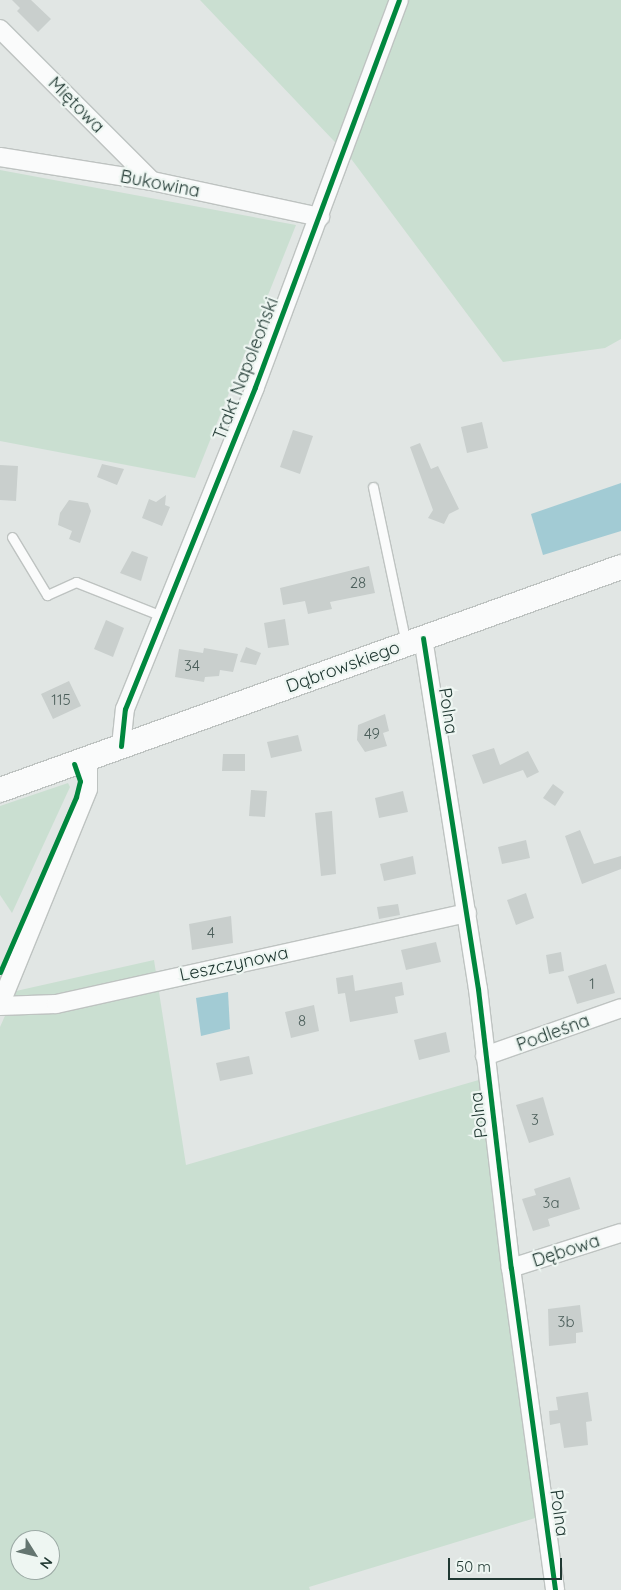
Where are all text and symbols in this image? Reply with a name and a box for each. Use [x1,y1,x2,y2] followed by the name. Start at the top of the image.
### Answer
[44,73,108,137] street label: Miętowa
[118,166,202,202] street label: Bukowina
[209,295,283,443] street label: Trakt Napoleoński
[350,574,366,592] house number: 28
[283,636,403,698] street label: Dąbrowskiego
[184,657,200,675] house number: 34
[434,686,462,736] street label: Polna
[51,691,71,709] house number: 115
[364,725,380,743] house number: 49
[207,924,215,942] house number: 4
[178,942,290,986] street label: Leszczynowa
[589,975,595,993] house number: 1
[513,1010,593,1056] street label: Podleśna
[298,1012,306,1030] house number: 8
[465,1090,493,1140] street label: Polna
[531,1111,539,1129] house number: 3
[543,1194,559,1212] house number: 3a
[530,1230,602,1272] street label: Dębowa
[558,1313,574,1331] house number: 3b
[545,1488,573,1538] street label: Polna
[10,1530,60,1580] north arrow
[451,1548,565,1580] scale bar
[36,1554,57,1573] text: N
[456,1557,491,1576] text: 50 m

